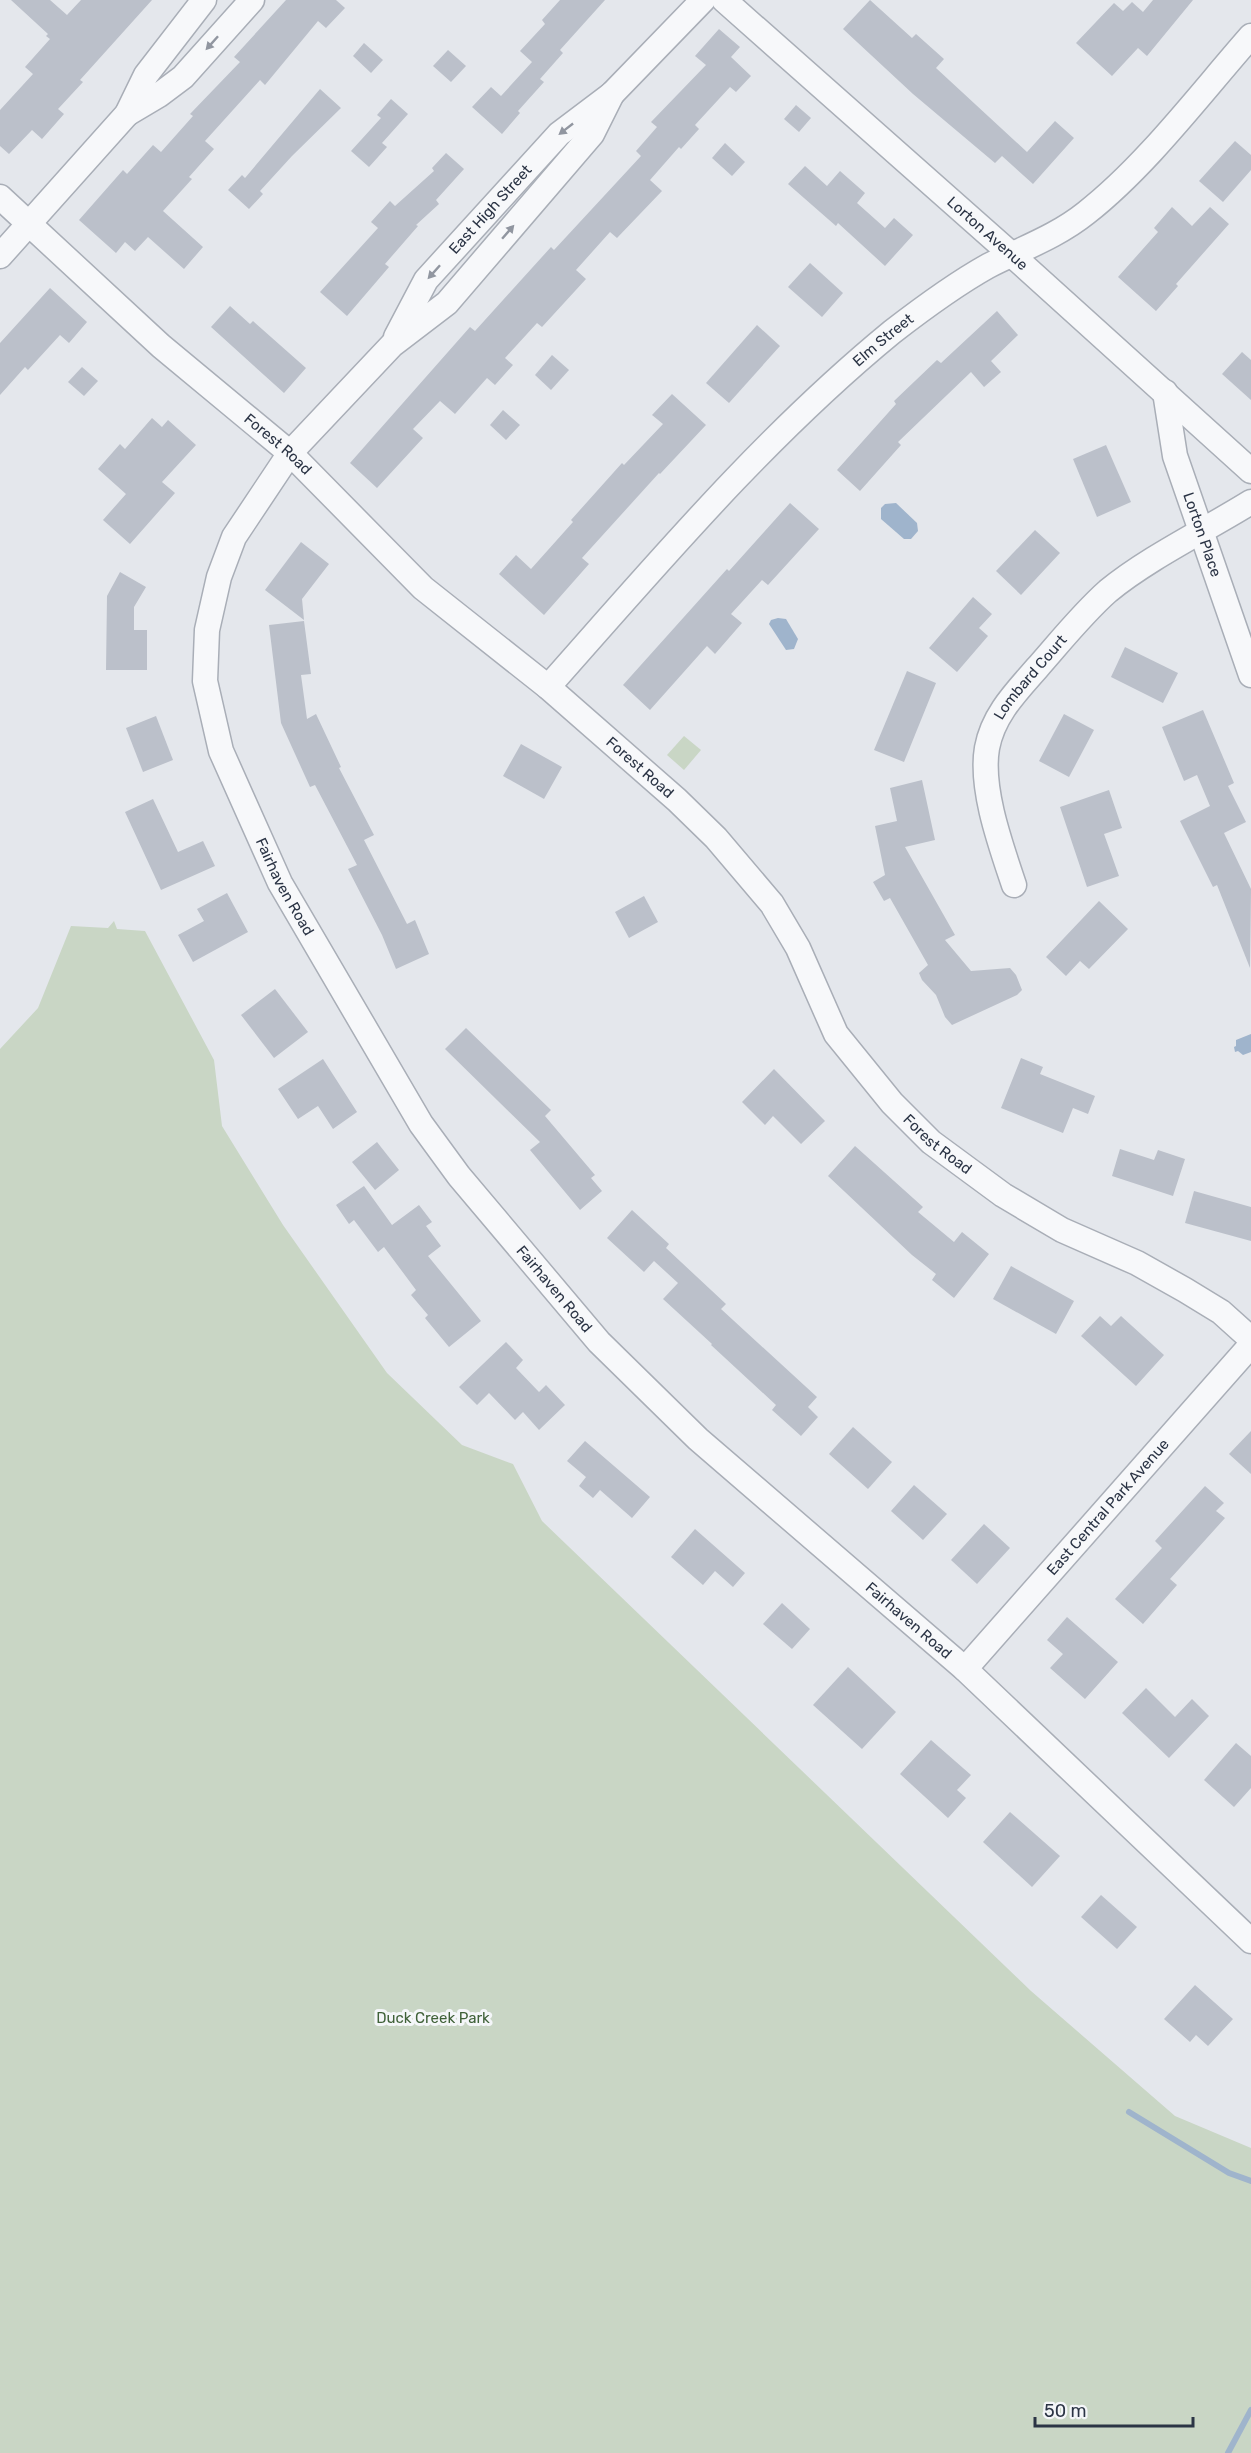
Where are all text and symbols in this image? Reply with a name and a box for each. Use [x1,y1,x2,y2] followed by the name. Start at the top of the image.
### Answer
[206,36,220,50] one-way arrow
[558,123,574,136] one-way arrow
[445,161,536,258] street label: East High Street
[943,193,1032,274] street label: Lorton Avenue
[501,225,514,240] one-way arrow
[427,265,441,280] one-way arrow
[849,310,917,370] street label: Elm Street
[240,410,315,479] street label: Forest Road
[1179,490,1225,579] street label: Lorton Place
[990,631,1071,723] street label: Lombard Court
[602,733,677,802] street label: Forest Road
[252,835,318,939] street label: Fairhaven Road
[899,1110,975,1178] street label: Forest Road
[513,1242,596,1336] street label: Fairhaven Road
[1043,1435,1173,1579] street label: East Central Park Avenue
[862,1578,955,1663] street label: Fairhaven Road
[376,2009,490,2027] park label: Duck Creek Park
[1035,2390,1192,2428] scale bar
[1044,2400,1087,2422] text: 50 m

